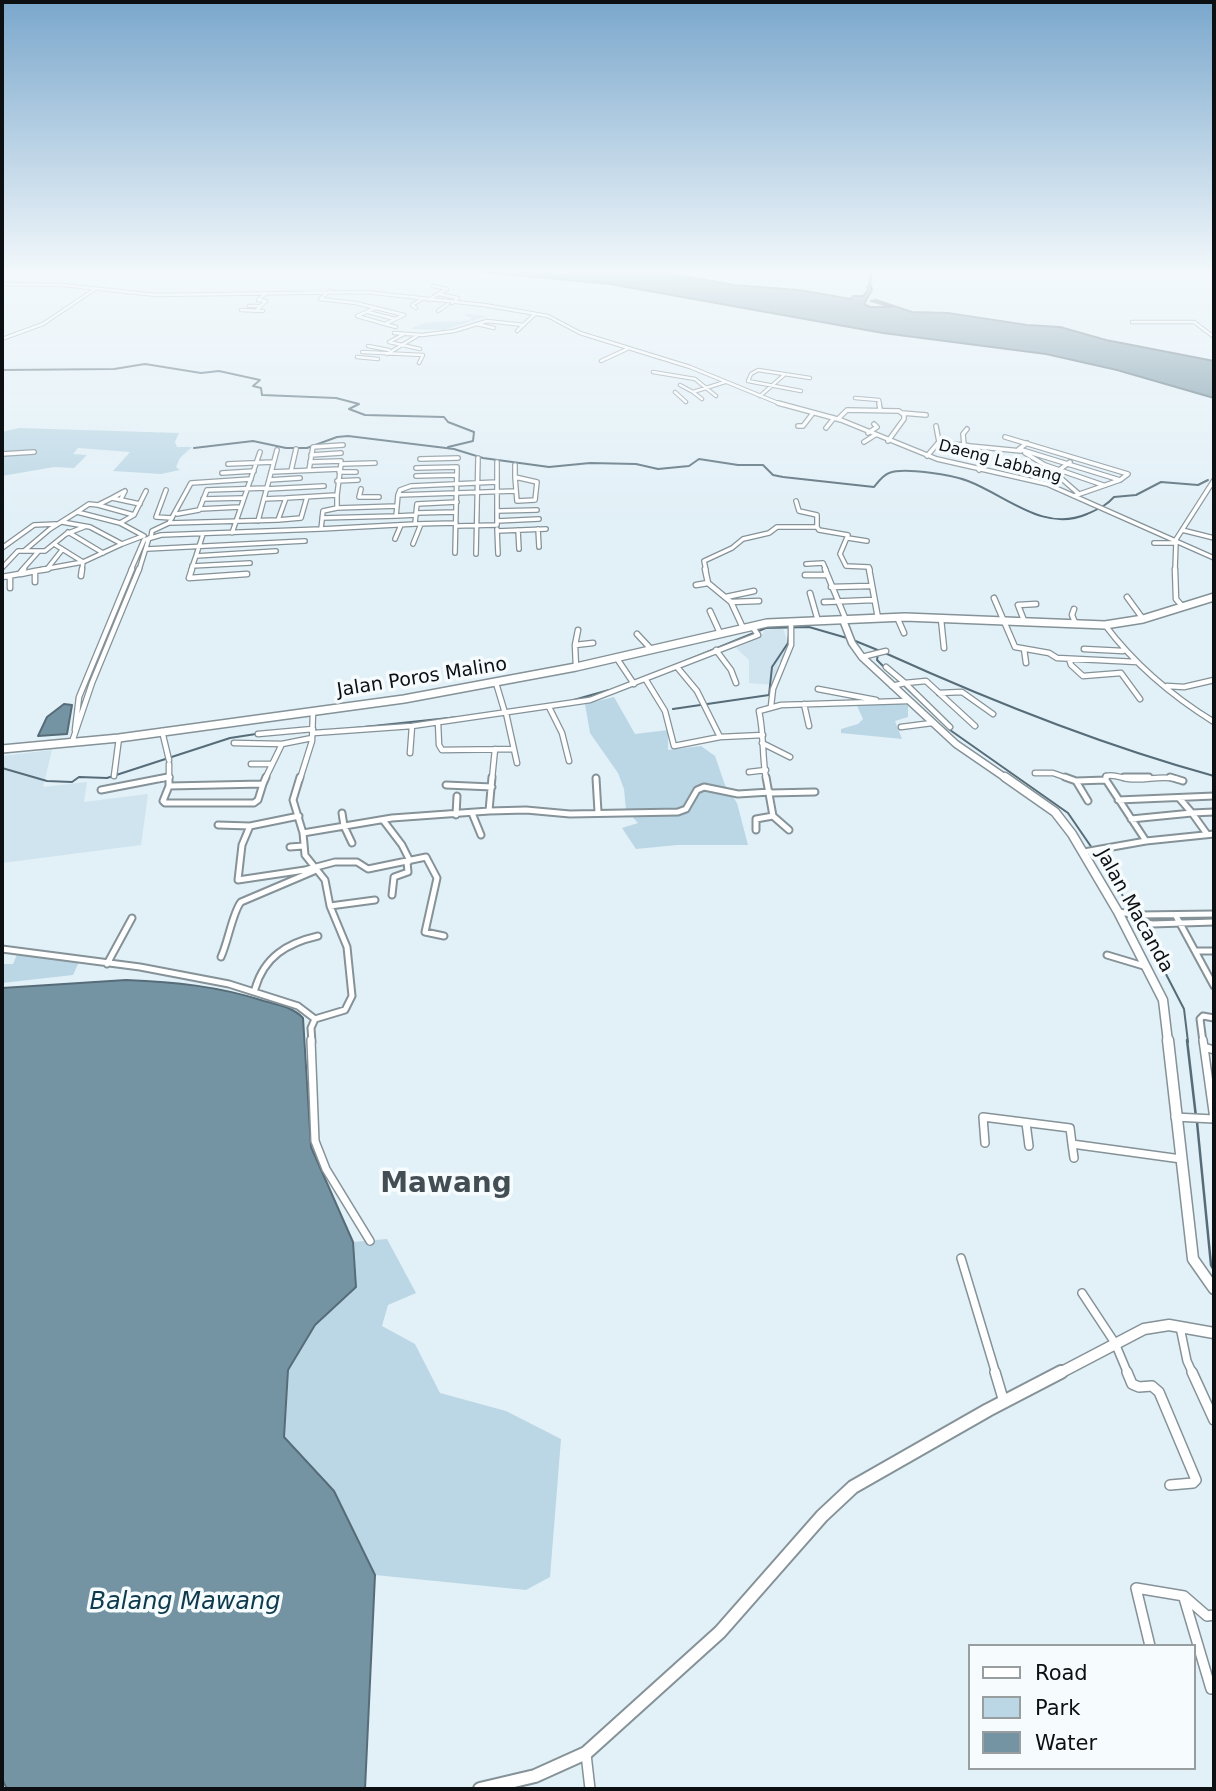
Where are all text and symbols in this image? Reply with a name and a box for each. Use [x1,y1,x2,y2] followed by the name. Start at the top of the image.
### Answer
[936,436,1064,488] street label: Daeng Labbang
[335,653,509,703] street label: Jalan Poros Malino
[1091,845,1177,977] street label: Jalan Macanda
[380,1168,512,1202] district label: Mawang
[90,1589,280,1617] water label: Balang Mawang
[968,1644,1195,1770] legend
[1035,1661,1088,1685] text: Road
[1035,1696,1080,1720] text: Park
[1035,1731,1097,1755] text: Water

